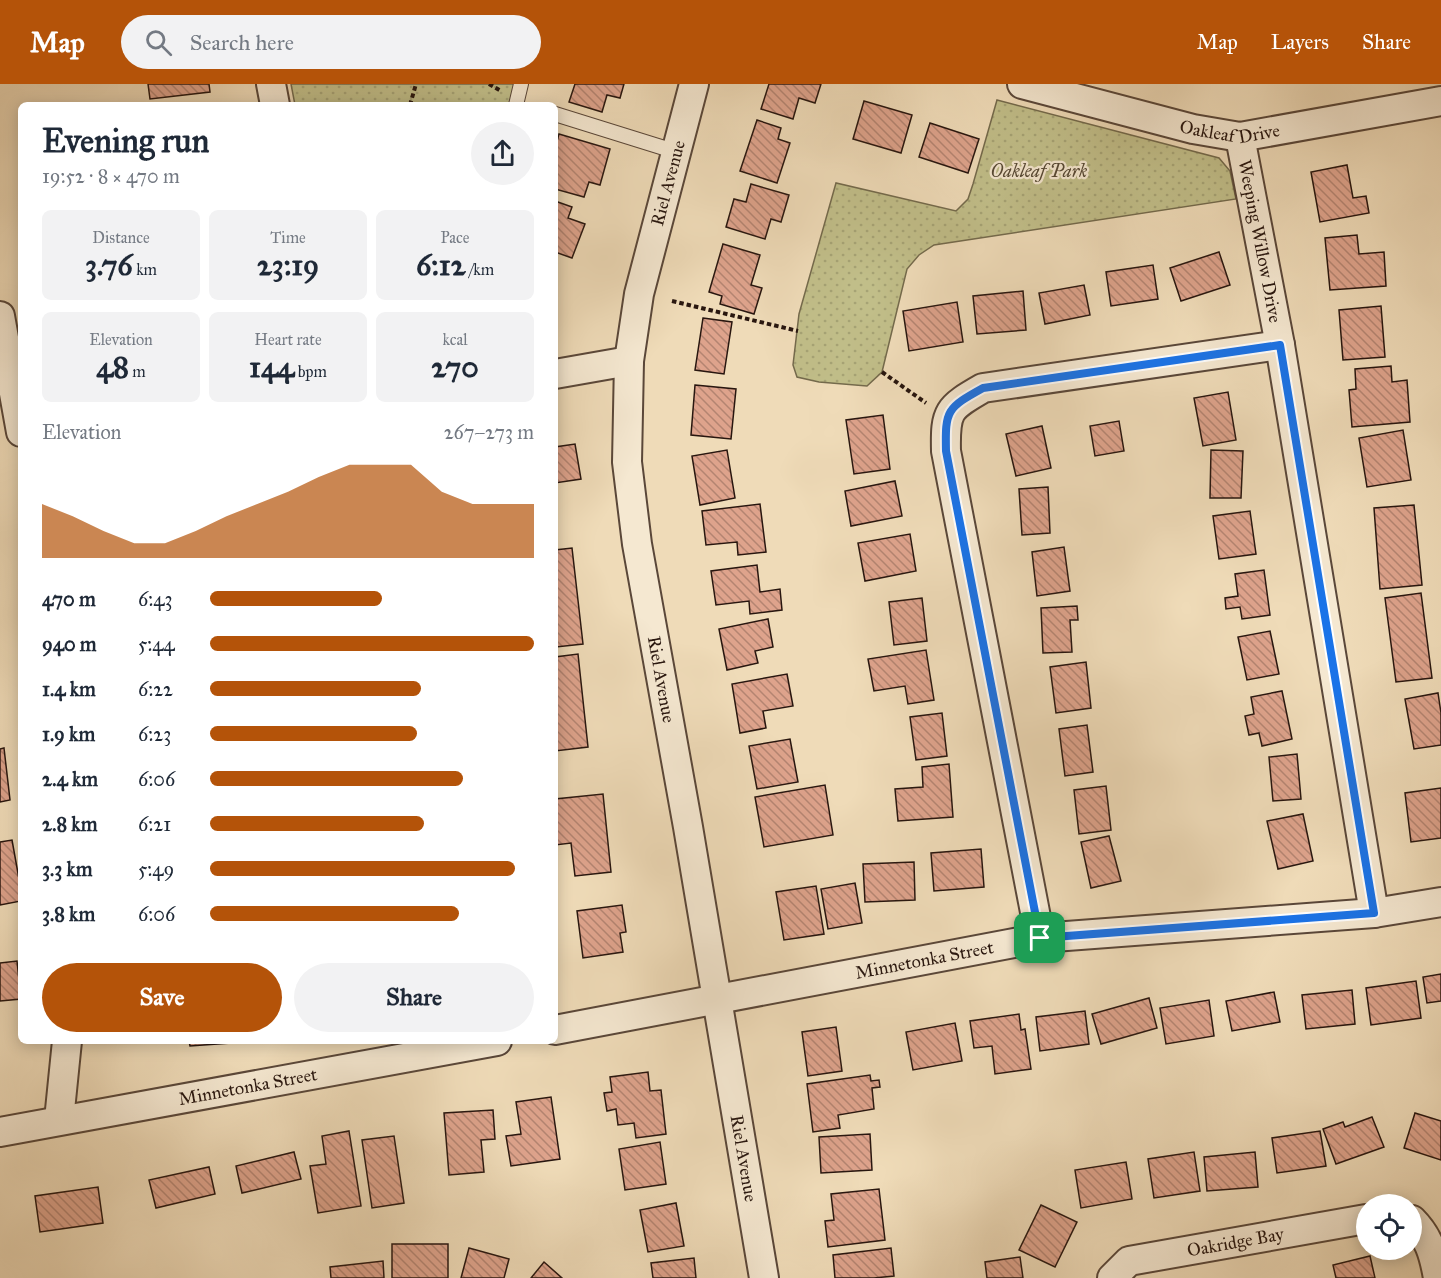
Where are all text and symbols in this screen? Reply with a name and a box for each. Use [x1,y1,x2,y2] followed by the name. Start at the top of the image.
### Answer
[121,15,541,69] search box
[30,25,85,60] text: Map
[142,26,175,59] icon: search
[190,29,294,56] text: Search here
[1197,29,1238,55] text: Map
[1271,29,1329,55] text: Layers
[1362,29,1411,55] text: Share
[1177,115,1281,148] street label: Oakleaf Drive
[42,121,209,161] text: Evening run
[471,122,534,185] button: share
[646,138,690,228] street label: Riel Avenue
[1234,158,1286,324] street label: Weeping Willow Drive
[991,160,1087,182] park label: Oakleaf Park
[42,164,180,188] text: 19:52 · 8 × 470 m
[92,228,150,247] text: Distance
[270,228,306,247] text: Time
[440,228,470,247] text: Pace
[85,247,133,283] text: 3.76
[257,247,319,283] text: 23:19
[416,247,465,283] text: 6:12
[133,260,157,279] text: km
[465,260,494,279] text: /km
[89,330,153,349] text: Elevation
[254,330,322,349] text: Heart rate
[442,330,468,349] text: kcal
[96,349,129,385] text: 48
[249,349,294,385] text: 144
[431,349,479,385] text: 270
[129,362,146,381] text: m
[294,362,327,381] text: bpm
[42,420,121,444] text: Elevation
[444,420,534,444] text: 267–273 m
[42,587,96,611] text: 470 m
[138,587,172,611] text: 6:43
[42,632,97,656] text: 940 m
[138,632,175,656] text: 5:44
[643,634,680,725] street label: Riel Avenue
[42,677,96,701] text: 1.4 km
[138,677,173,701] text: 6:22
[42,722,95,746] text: 1.9 km
[138,722,171,746] text: 6:23
[42,767,98,791] text: 2.4 km
[138,767,175,791] text: 6:06
[42,812,97,836] text: 2.8 km
[138,812,171,836] text: 6:21
[42,857,93,881] text: 3.3 km
[138,857,174,881] text: 5:49
[42,902,95,926] text: 3.8 km
[138,902,175,926] text: 6:06
[1014,912,1065,963] pin
[1023,921,1056,954] icon: arrive
[853,936,996,984] street label: Minnetonka Street
[42,963,282,1032] button: Save
[294,963,534,1032] button: Share
[177,1063,320,1110] street label: Minnetonka Street
[726,1113,762,1203] street label: Riel Avenue
[1356,1194,1422,1260] map controls
[1356,1194,1422,1260] button: locate
[1185,1223,1286,1262] street label: Oakridge Bay

